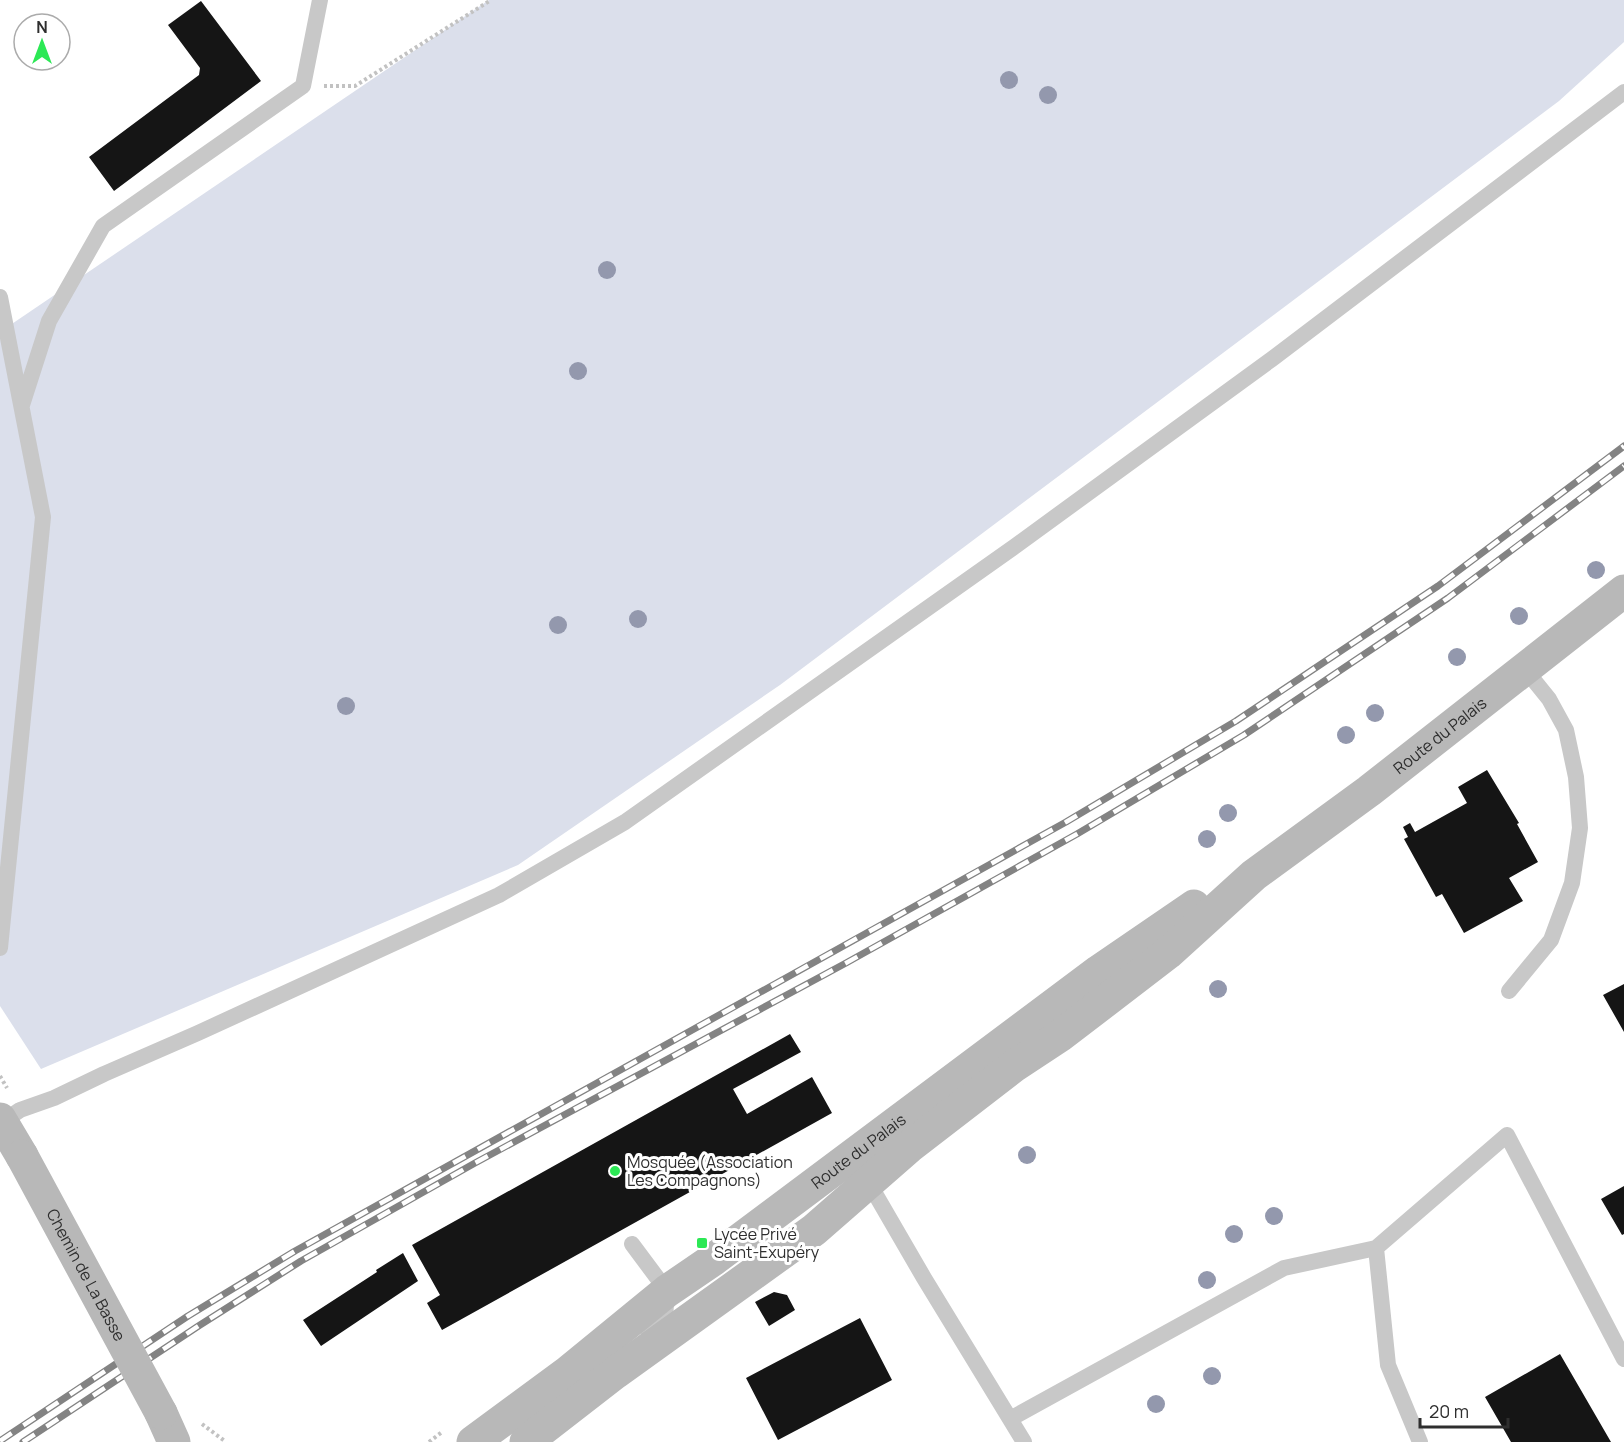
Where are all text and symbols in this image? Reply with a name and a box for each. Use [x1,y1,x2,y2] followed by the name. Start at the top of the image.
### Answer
[12,12,72,72] north arrow
[36,16,48,38] text: N
[1389,692,1491,779] street label: Route du Palais
[807,1108,910,1194] street label: Route du Palais
[627,1151,793,1191] place label: Mosquée (Association Les Compagnons)
[608,1164,622,1178] marker: Mosquée (Association Les Compagnons)
[42,1205,131,1345] street label: Chemin de La Basse
[714,1223,820,1263] place label: Lycée Privé Saint-Exupéry
[695,1236,709,1250] marker: Lycée Privé Saint-Exupéry
[1420,1391,1508,1429] scale bar
[1429,1399,1469,1423] text: 20 m

